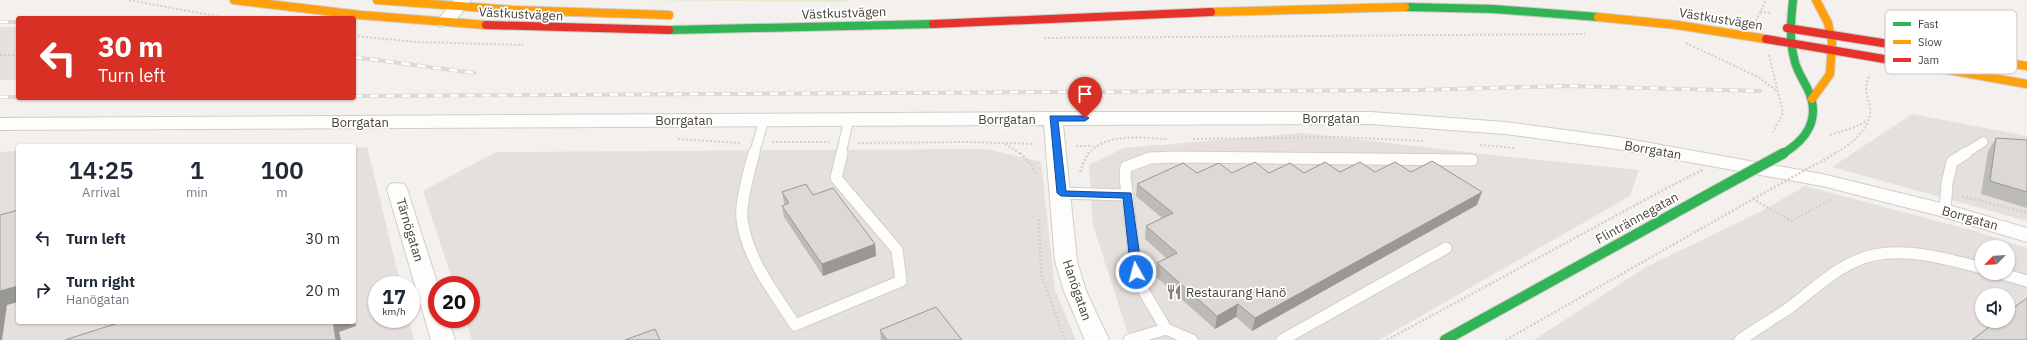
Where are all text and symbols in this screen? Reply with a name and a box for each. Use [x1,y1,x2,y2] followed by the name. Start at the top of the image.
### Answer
[478,3,564,25] street label: Västkustvägen
[801,3,887,23] street label: Västkustvägen
[1678,4,1764,34] street label: Västkustvägen
[1885,10,2017,74] legend
[1918,17,1939,31] text: Fast
[98,28,163,65] text: 30 m
[32,32,84,84] icon: left
[1918,35,1942,49] text: Slow
[1918,53,1939,67] text: Jam
[98,64,166,87] text: Turn left
[1068,77,1102,118] pin
[1074,83,1096,105] icon: arrive
[1302,110,1360,127] street label: Borrgatan
[978,111,1036,128] street label: Borrgatan
[655,112,713,129] street label: Borrgatan
[331,114,389,131] street label: Borrgatan
[1623,137,1683,163] street label: Borrgatan
[68,154,134,186] text: 14:25
[190,154,204,186] text: 1
[260,154,304,186] text: 100
[82,184,120,201] text: Arrival
[186,184,208,201] text: min
[276,184,288,201] text: m
[1593,188,1681,248] street label: Flintrännegatan
[392,196,428,264] street label: Tärnögatan
[1940,202,2000,234] street label: Borrgatan
[32,227,54,249] icon: left
[66,229,126,248] text: Turn left
[305,229,340,248] text: 30 m
[1975,240,2015,280] north arrow
[1975,240,2015,328] map controls
[1115,251,1157,293] position arrow
[1059,257,1095,323] street label: Hanögatan
[66,272,135,291] text: Turn right
[428,276,480,328] speed limit sign: 20
[32,279,54,301] icon: right
[305,281,340,300] text: 20 m
[382,283,406,310] text: 17
[1165,283,1183,301] restaurant icon: Restaurang Hanö
[1186,284,1286,301] place label: Restaurang Hanö
[1975,288,2015,328] button: sound
[66,291,129,308] text: Hanögatan
[382,305,406,318] text: km/h

